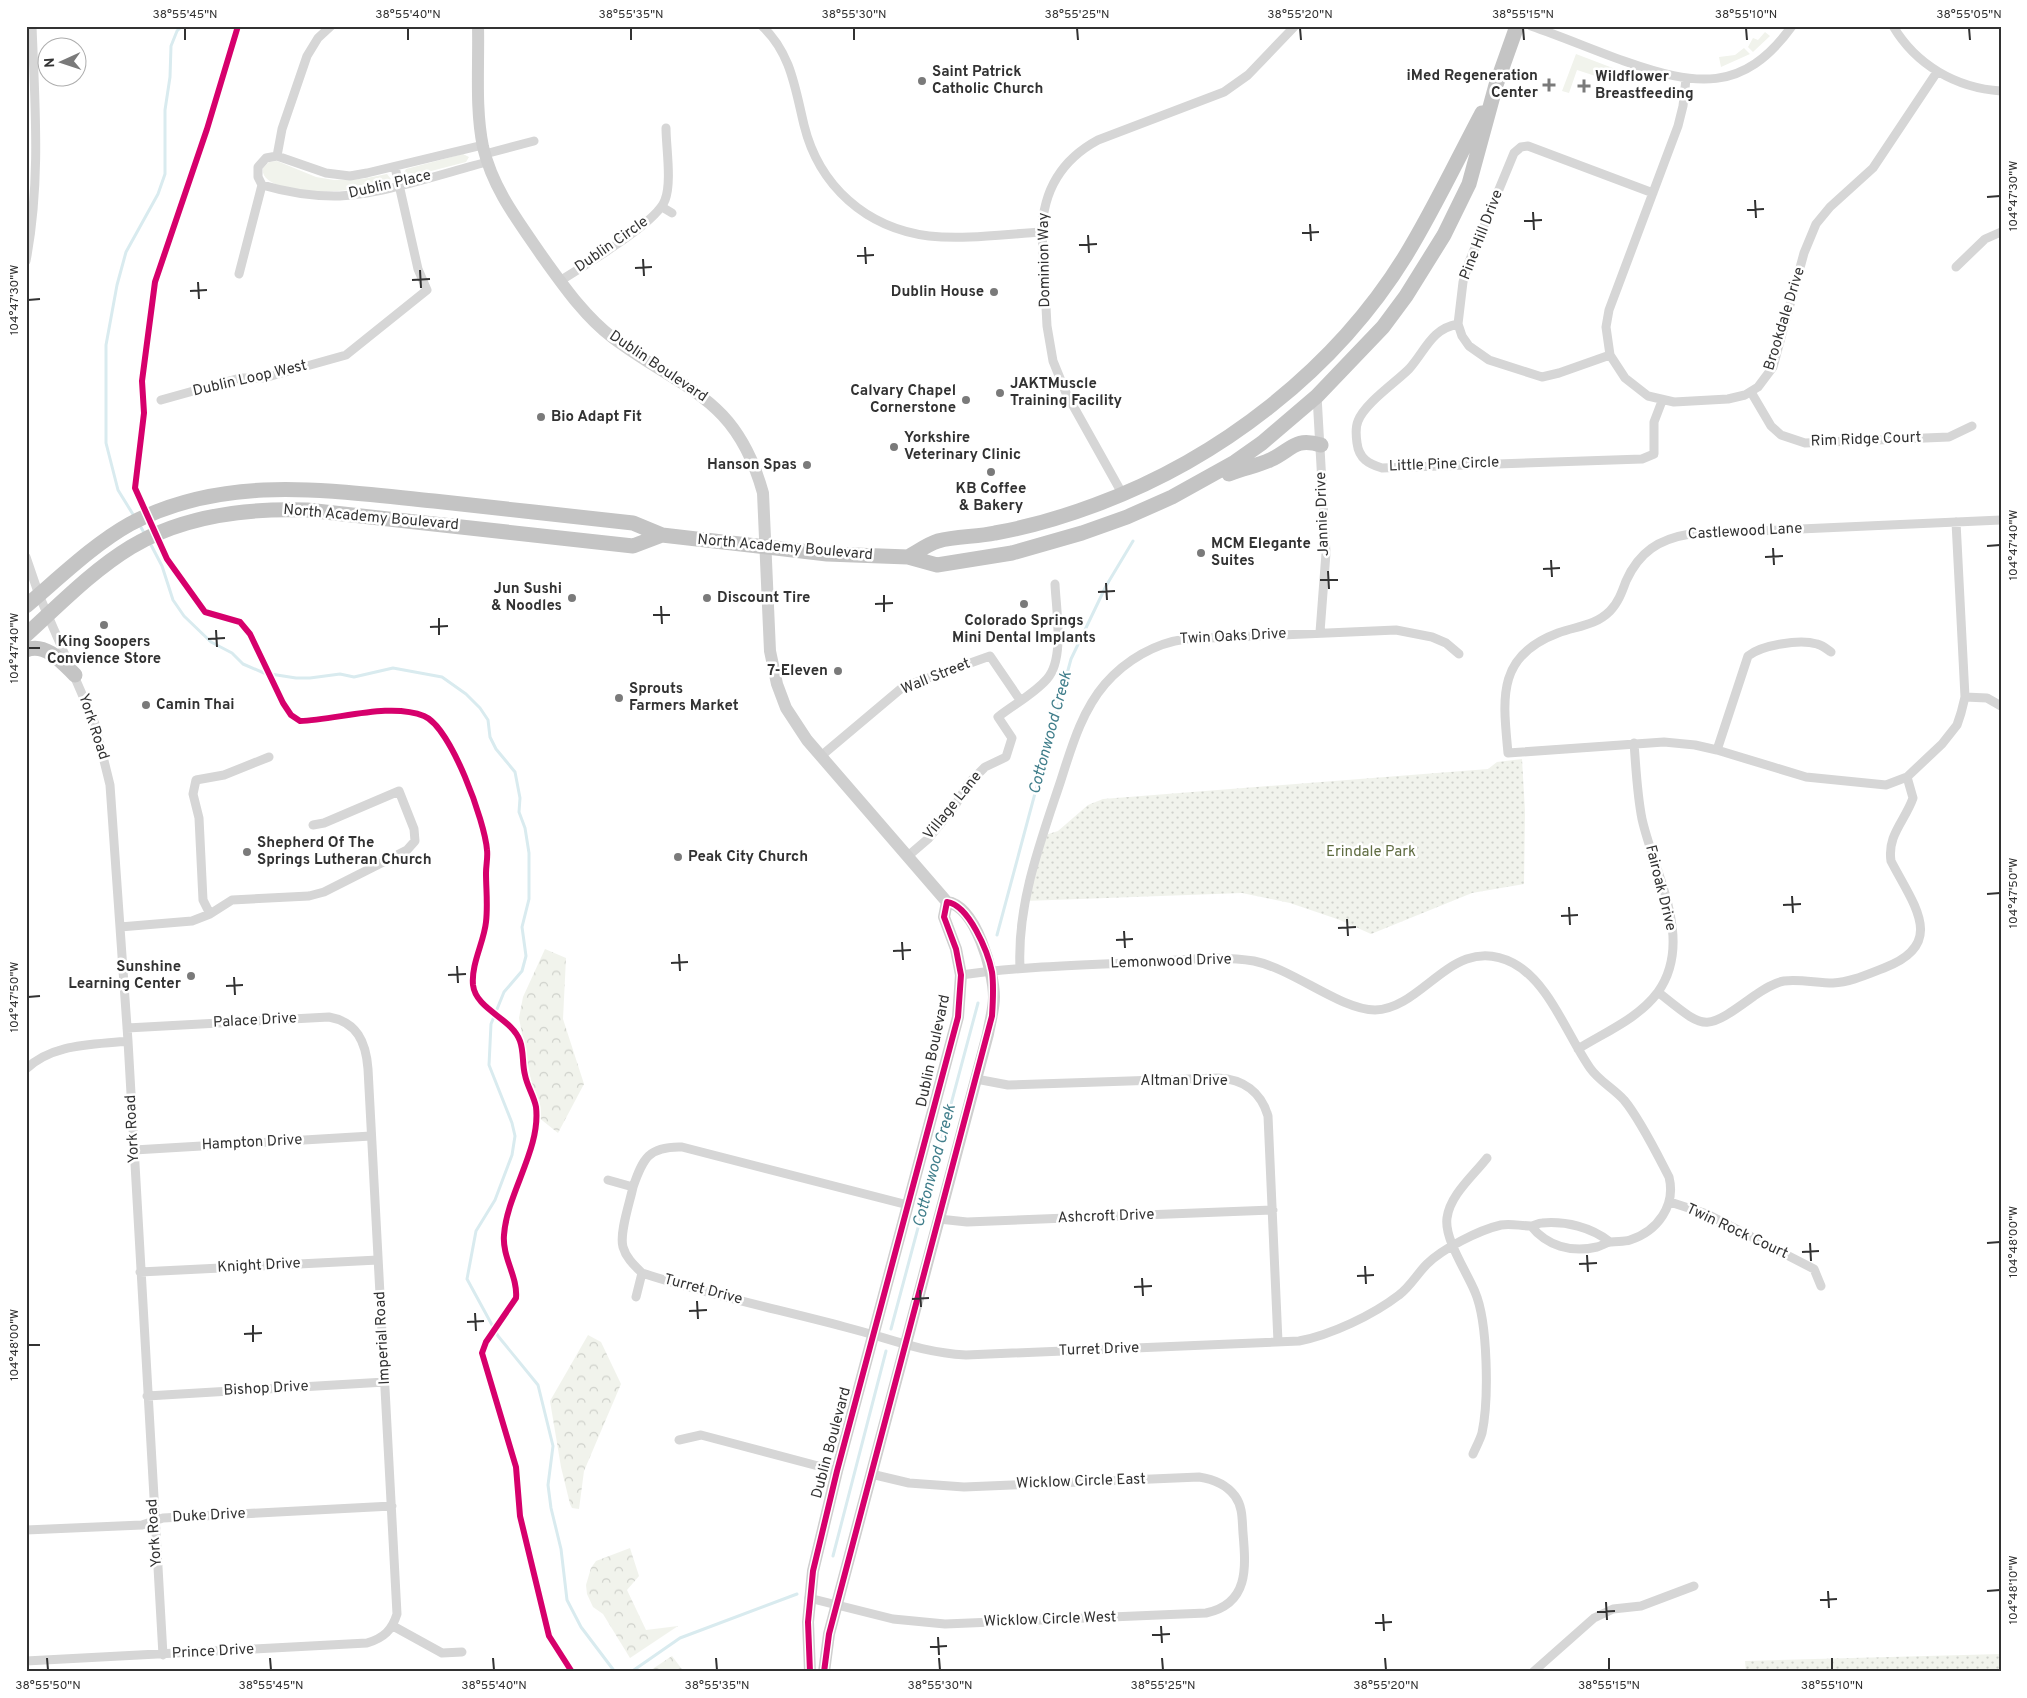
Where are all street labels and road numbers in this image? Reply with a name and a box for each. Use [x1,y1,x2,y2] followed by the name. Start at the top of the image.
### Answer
[347,166,433,204] street label: Dublin Place
[1456,187,1508,283] street label: Pine Hill Drive
[1035,212,1055,308] street label: Dominion Way
[572,213,652,277] street label: Dublin Circle
[1760,265,1810,373] street label: Brookdale Drive
[605,327,711,407] street label: Dublin Boulevard
[191,357,309,401] street label: Dublin Loop West
[1810,429,1922,451] street label: Rim Ridge Court
[1388,454,1500,476] street label: Little Pine Circle
[1312,472,1334,556] street label: Jannie Drive
[283,501,459,535] street label: North Academy Boulevard
[1687,520,1803,544] street label: Castlewood Lane
[697,531,873,565] street label: North Academy Boulevard
[1179,625,1287,649] street label: Twin Oaks Drive
[899,655,973,699] street label: Wall Street
[73,692,113,762] street label: York Road
[920,768,986,844] street label: Village Lane
[1640,843,1680,933] street label: Fairoak Drive
[1110,950,1232,974] street label: Lemonwood Drive
[913,993,955,1109] street label: Dublin Boulevard
[213,1009,297,1033] street label: Palace Drive
[1140,1072,1228,1091] street label: Altman Drive
[122,1094,144,1164] street label: York Road
[201,1131,303,1155] street label: Hampton Drive
[1683,1200,1791,1264] street label: Twin Rock Court
[1057,1206,1155,1228] street label: Ashcroft Drive
[217,1254,301,1278] street label: Knight Drive
[662,1270,744,1310] street label: Turret Drive
[371,1291,395,1385] street label: Imperial Road
[1058,1339,1140,1361] street label: Turret Drive
[223,1377,309,1401] street label: Bishop Drive
[808,1385,856,1501] street label: Dublin Boulevard
[1016,1470,1146,1494] street label: Wicklow Circle East
[143,1498,167,1568] street label: York Road
[172,1505,246,1527] street label: Duke Drive
[983,1608,1117,1632] street label: Wicklow Circle West
[171,1640,255,1664] street label: Prince Drive

